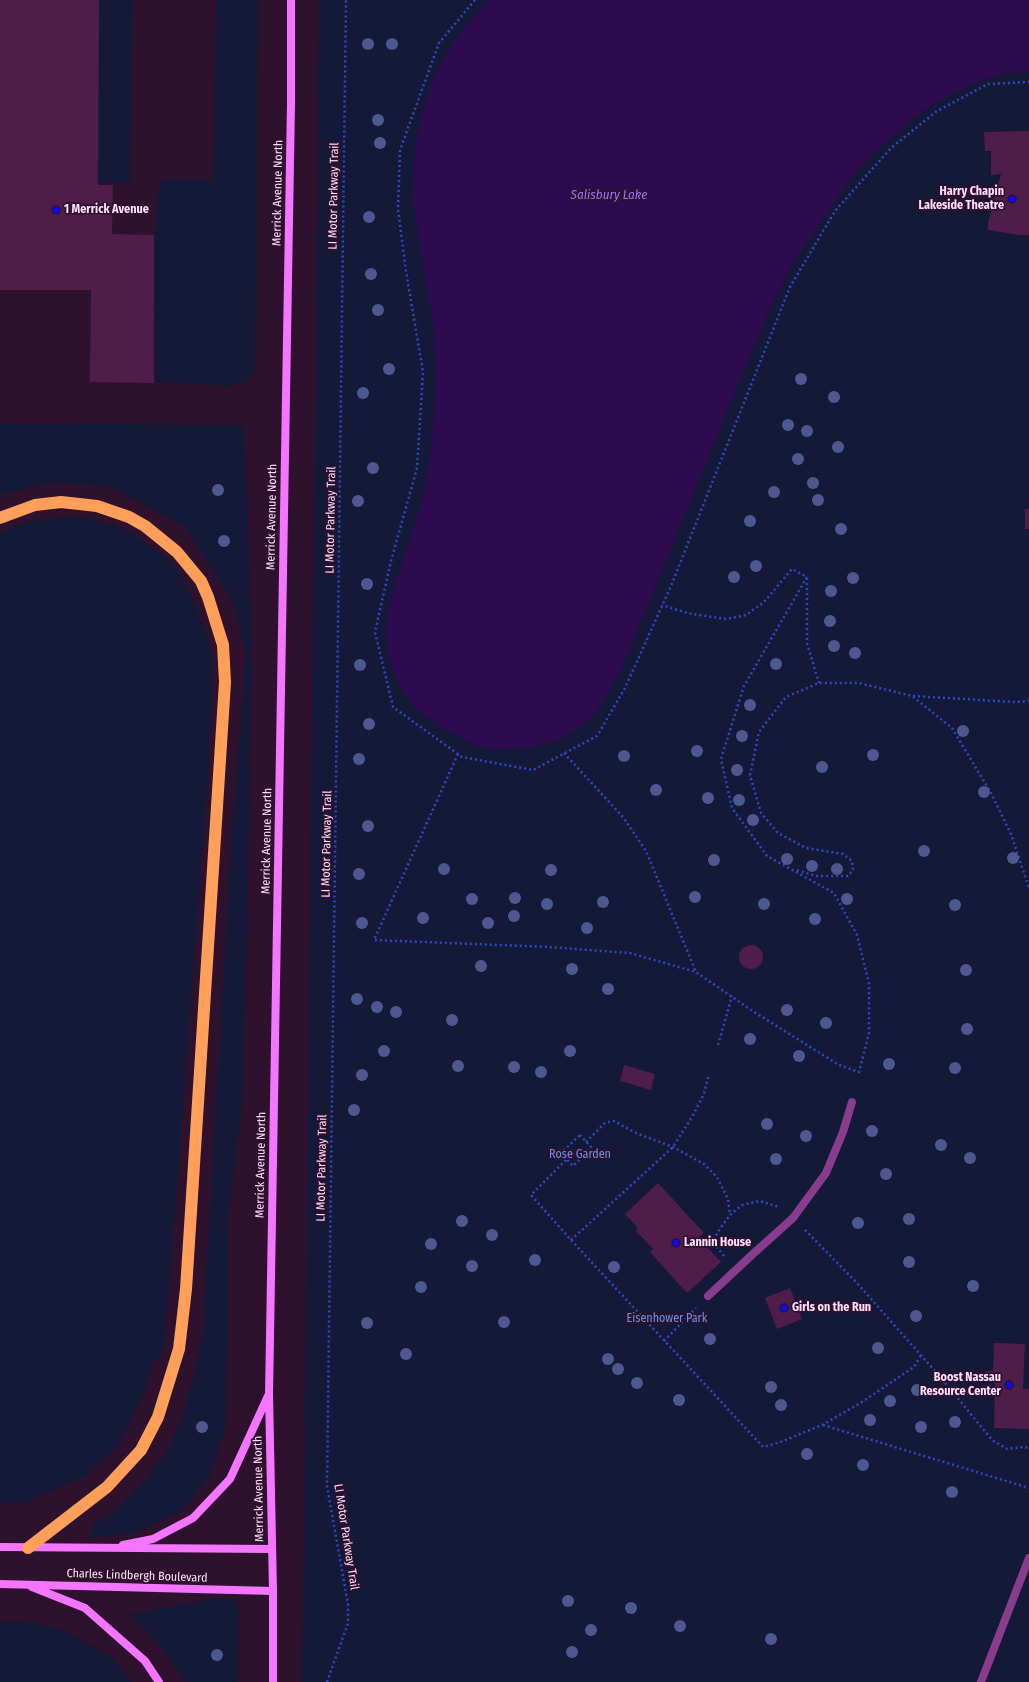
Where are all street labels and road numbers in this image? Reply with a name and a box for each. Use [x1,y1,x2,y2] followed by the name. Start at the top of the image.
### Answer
[270,140,286,246] street label: Merrick Avenue North
[326,142,342,250] street label: LI Motor Parkway Trail
[264,464,280,570] street label: Merrick Avenue North
[323,466,339,574] street label: LI Motor Parkway Trail
[259,788,275,894] street label: Merrick Avenue North
[319,790,335,898] street label: LI Motor Parkway Trail
[253,1112,269,1218] street label: Merrick Avenue North
[314,1114,330,1222] street label: LI Motor Parkway Trail
[251,1436,267,1542] street label: Merrick Avenue North
[331,1483,361,1591] street label: LI Motor Parkway Trail
[66,1566,208,1586] street label: Charles Lindbergh Boulevard

